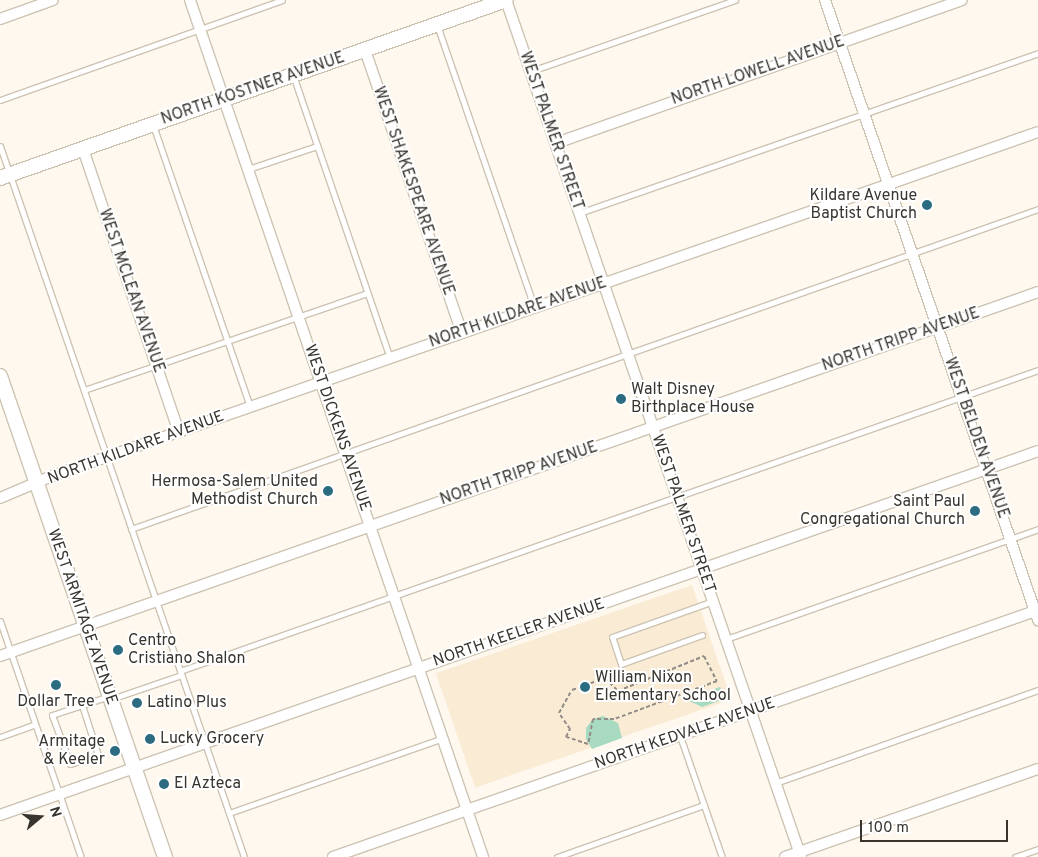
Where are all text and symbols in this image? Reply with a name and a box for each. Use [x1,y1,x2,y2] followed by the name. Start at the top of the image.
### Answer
[668,32,848,110] street label: NORTH LOWELL AVENUE
[158,48,348,130] street label: NORTH KOSTNER AVENUE
[515,49,587,213] street label: WEST PALMER STREET
[368,83,458,299] street label: WEST SHAKESPEARE AVENUE
[809,186,917,224] place label: Kildare Avenue Baptist Church
[921,199,933,211] marker: Kildare Avenue Baptist Church
[94,206,168,376] street label: WEST MCLEAN AVENUE
[426,273,610,353] street label: NORTH KILDARE AVENUE
[819,304,983,376] street label: NORTH TRIPP AVENUE
[299,342,375,514] street label: WEST DICKENS AVENUE
[939,354,1013,522] street label: WEST BELDEN AVENUE
[631,380,754,418] place label: Walt Disney Birthplace House
[615,393,627,405] marker: Walt Disney Birthplace House
[45,407,227,489] street label: NORTH KILDARE AVENUE
[647,432,719,596] street label: WEST PALMER STREET
[437,438,601,510] street label: NORTH TRIPP AVENUE
[151,472,318,510] place label: Hermosa-Salem United Methodist Church
[322,485,334,497] marker: Hermosa-Salem United Methodist Church
[800,492,965,530] place label: Saint Paul Congregational Church
[969,505,981,517] marker: Saint Paul Congregational Church
[43,526,121,708] street label: WEST ARMITAGE AVENUE
[430,595,608,671] street label: NORTH KEELER AVENUE
[128,631,245,669] place label: Centro Cristiano Shalon
[112,644,124,656] marker: Centro Cristiano Shalon
[595,668,731,706] place label: William Nixon Elementary School
[50,679,62,691] marker: Dollar Tree
[579,681,591,693] marker: William Nixon Elementary School
[17,692,95,712] place label: Dollar Tree
[147,693,227,713] place label: Latino Plus
[592,694,778,774] street label: NORTH KEDVALE AVENUE
[131,697,143,709] marker: Latino Plus
[160,729,264,749] place label: Lucky Grocery
[38,732,105,770] place label: Armitage & Keeler
[144,733,156,745] marker: Lucky Grocery
[109,745,121,757] marker: Armitage & Keeler
[174,774,242,794] place label: El Azteca
[158,778,170,790] marker: El Azteca
[15,792,65,842] north arrow
[45,805,64,820] text: N
[863,810,1010,842] scale bar
[868,819,909,838] text: 100 m

